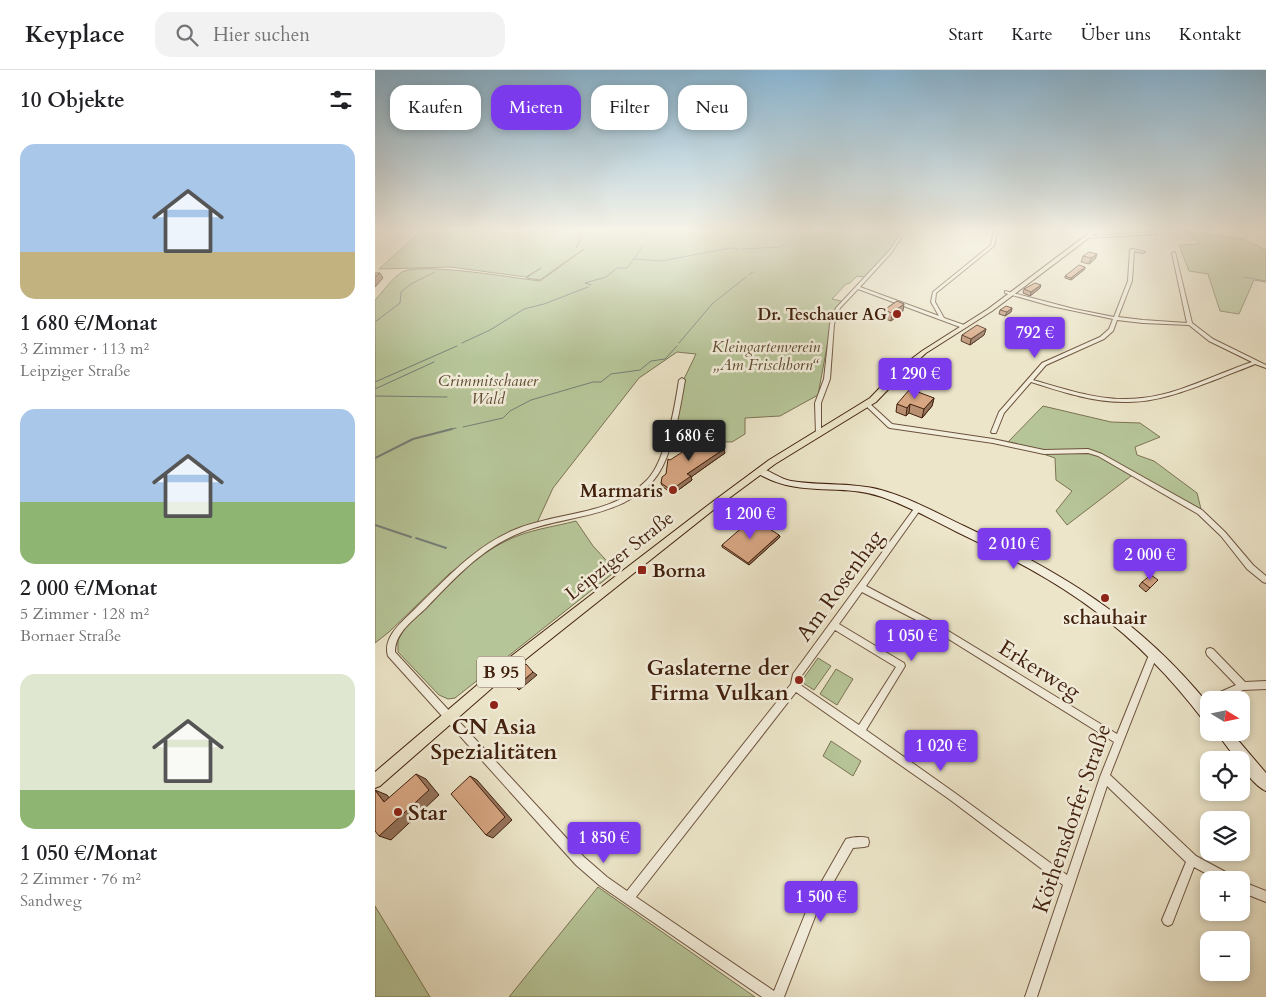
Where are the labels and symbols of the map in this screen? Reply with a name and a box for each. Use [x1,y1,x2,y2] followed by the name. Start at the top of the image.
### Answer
[757,304,887,326] place label: Dr. Teschauer AG
[891,308,903,320] marker: Dr. Teschauer AG
[1000,316,1070,359] pin: 792 €
[712,336,821,376] park label: Kleingartenverein „Am Frischborn“
[869,358,961,400] pin: 1 290 €
[438,370,539,410] park label: Crimmitschauer Wald
[643,420,735,462] pin: 1 680 €
[580,478,663,504] place label: Marmaris
[667,484,679,496] marker: Marmaris
[704,498,796,540] pin: 1 200 €
[560,505,679,606] street label: Leipziger Straße
[789,523,891,647] street label: Am Rosenhag
[968,528,1060,570] pin: 2 010 €
[1104,538,1196,581] pin: 2 000 €
[652,558,707,584] place label: Borna
[636,564,648,576] marker: Borna
[1099,592,1111,604] marker: schauhair
[1063,605,1147,631] place label: schauhair
[866,620,958,662] pin: 1 050 €
[993,633,1087,707] street label: Erkerweg
[646,653,789,708] place label: Gaslaterne der Firma Vulkan
[477,656,525,688] road number: B 95
[793,674,805,686] marker: Gaslaterne der Firma Vulkan
[1200,691,1250,741] north arrow
[488,699,500,711] marker: CN Asia Spezialitäten
[431,712,557,767] place label: CN Asia Spezialitäten
[1026,720,1118,917] street label: Köthensdorfer Straße
[895,730,987,772] pin: 1 020 €
[408,798,447,828] place label: Star
[392,806,404,818] marker: Star
[558,822,650,864] pin: 1 850 €
[775,880,867,923] pin: 1 500 €

